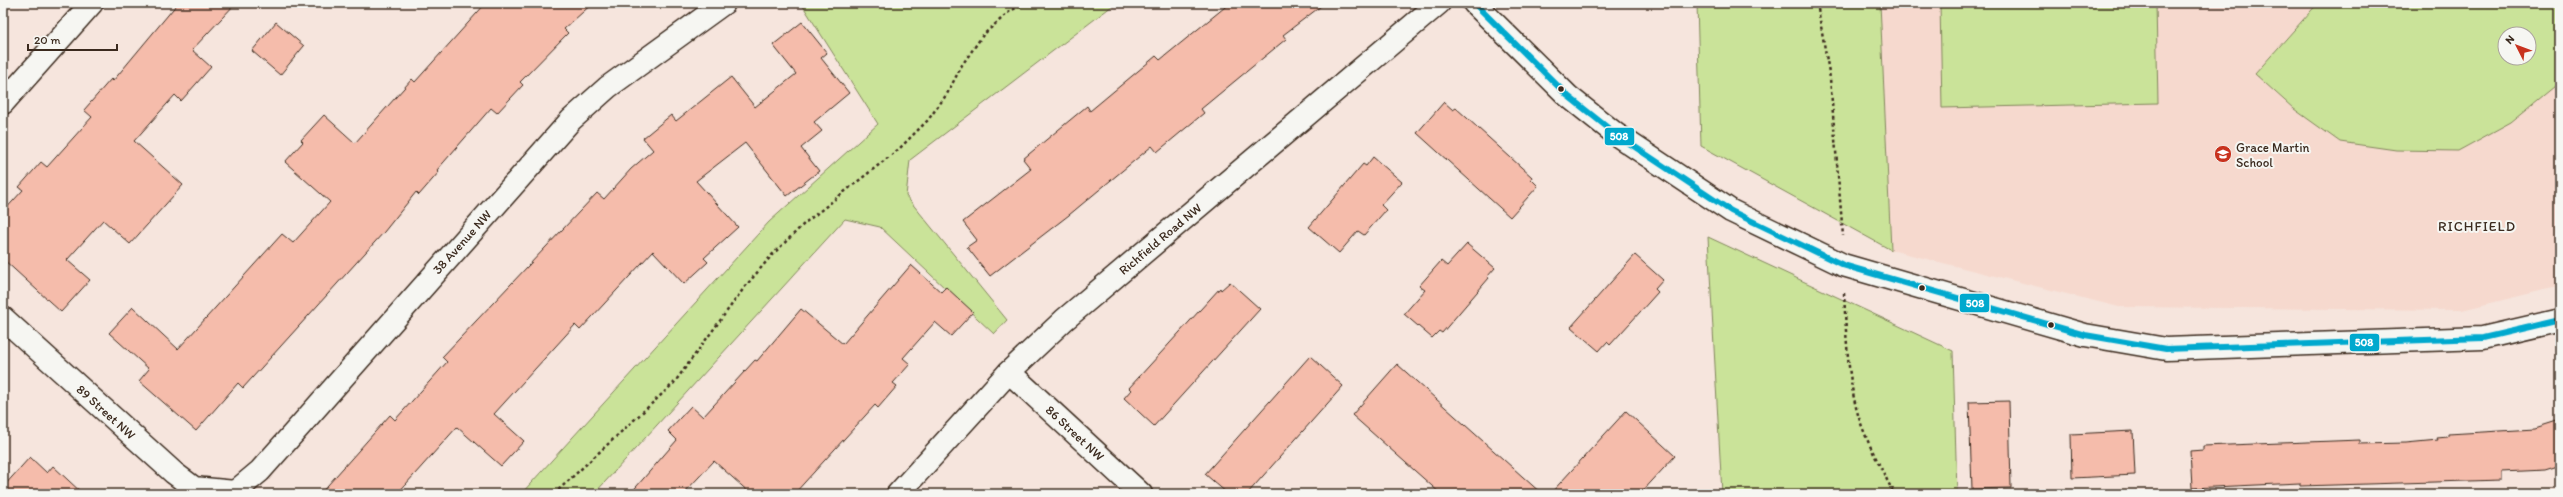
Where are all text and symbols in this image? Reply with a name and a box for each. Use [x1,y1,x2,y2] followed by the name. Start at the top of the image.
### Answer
[28,26,117,52] scale bar
[2497,26,2537,66] north arrow
[34,33,61,47] text: 20 m
[2503,33,2517,47] text: N
[1556,84,1566,94] unlabelled marker
[1604,127,1635,146] line badge: 508
[1610,130,1628,143] text: 508
[2236,140,2310,170] place label: Grace Martin School
[2213,144,2233,164] school or university icon: Grace Martin School
[1116,200,1204,278] street label: Richfield Road NW
[429,207,495,277] street label: 38 Avenue NW
[2438,218,2516,235] district label: RICHFIELD
[1917,283,1927,293] unlabelled marker
[1959,293,1990,313] line badge: 508
[1966,297,1984,310] text: 508
[2046,320,2056,330] unlabelled marker
[2349,333,2380,352] line badge: 508
[2355,336,2373,349] text: 508
[73,382,139,442] street label: 89 Street NW
[1043,402,1107,464] street label: 86 Street NW

